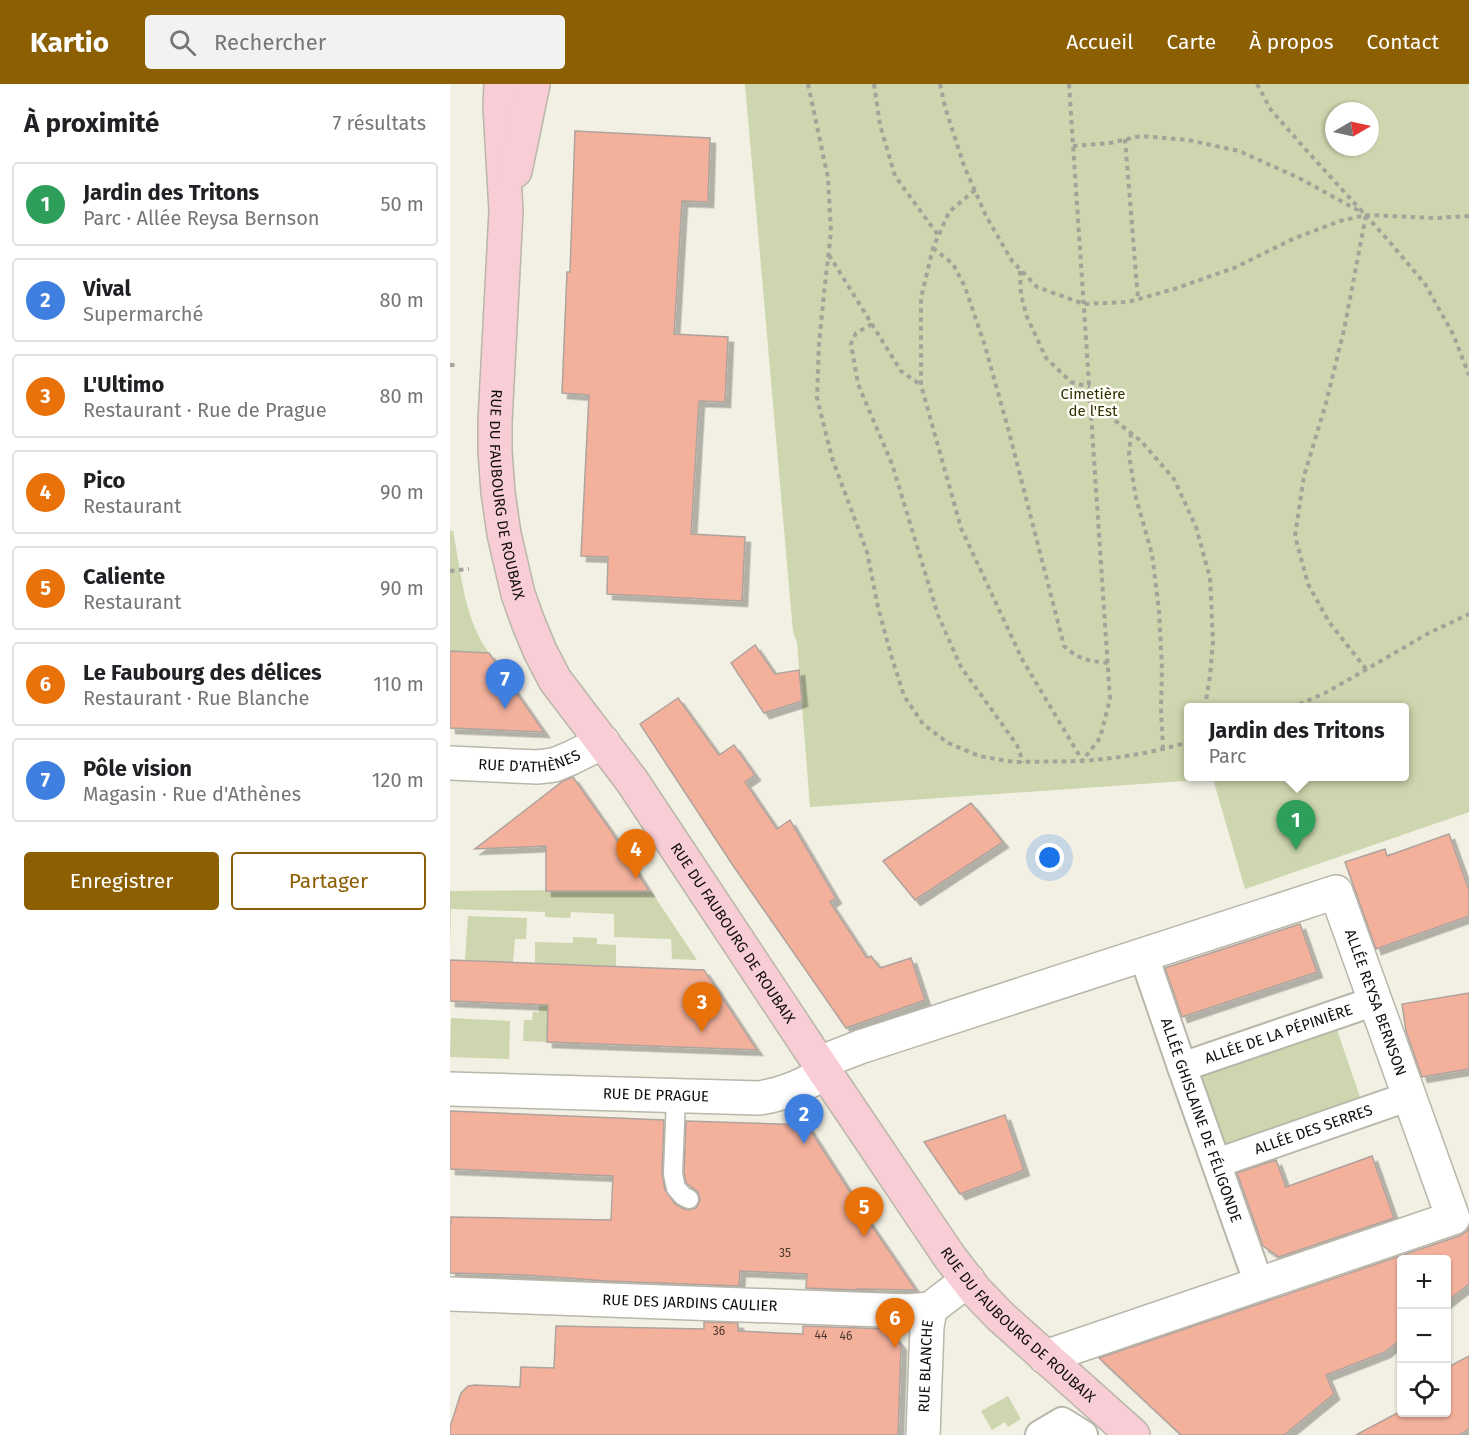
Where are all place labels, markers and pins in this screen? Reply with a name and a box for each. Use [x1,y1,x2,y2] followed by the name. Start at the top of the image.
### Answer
[486,660,524,709] pin: 7
[1276,800,1316,850] pin: 1
[616,830,656,879] pin: 4
[682,982,722,1032] pin: 3
[784,1094,824,1144] pin: 2
[844,1188,884,1237] pin: 5
[876,1298,914,1348] pin: 6

